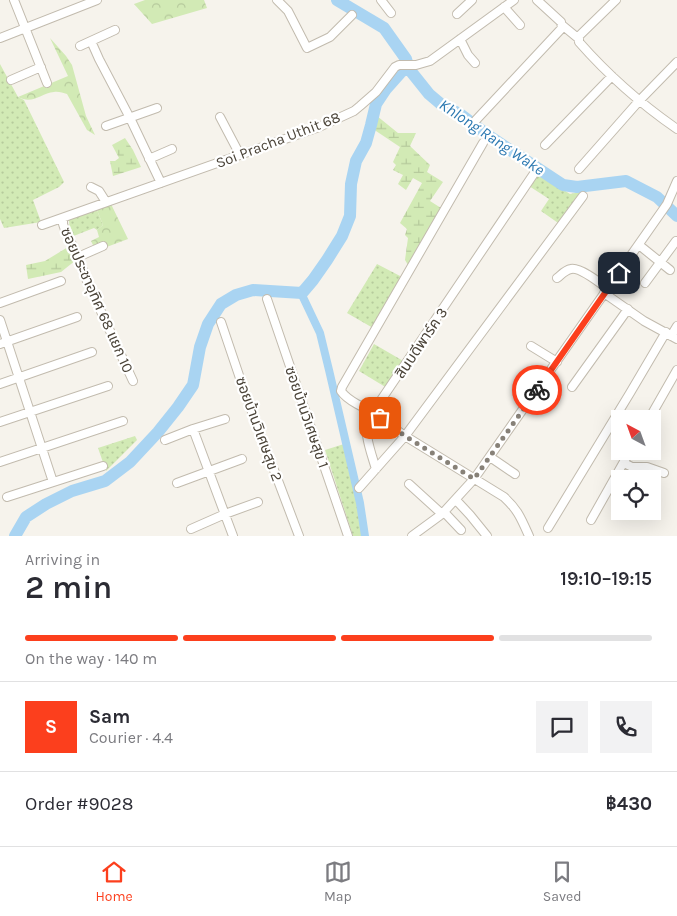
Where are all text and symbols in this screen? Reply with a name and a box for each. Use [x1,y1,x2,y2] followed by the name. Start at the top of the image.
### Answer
[436,95,549,180] water label: Khlong Rang Wake
[213,108,343,172] street label: Soi Pracha Uthit 68
[57,225,137,376] street label: ซอยประชาอุทิศ 68 แยก 10
[598,252,640,294] pin
[605,259,633,287] icon: home
[391,304,451,382] street label: สินบดีพาร์ค 3
[281,364,333,470] street label: ซอยบ้านวิเศษสุข 1
[512,365,562,415] courier
[232,374,286,484] street label: ซอยบ้านวิเศษสุข 2
[523,376,551,404] icon: bike
[359,397,401,439] pin
[366,404,394,432] icon: bag
[611,410,661,460] north arrow
[611,410,661,520] map controls
[611,470,661,520] button: locate
[25,550,100,569] text: Arriving in
[560,568,652,590] text: 19:10–19:15
[25,569,112,606] text: 2 min
[25,649,157,668] text: On the way · 140 m
[536,701,588,753] button: chat
[600,701,652,753] button: phone
[89,706,130,728] text: Sam
[45,716,57,738] text: S
[89,728,173,747] text: Courier · 4.4
[25,793,133,815] text: Order #9028
[606,793,652,815] text: ฿430
[96,858,133,905] tab: Home
[324,858,352,905] tab: Map
[543,858,582,905] tab: Saved

